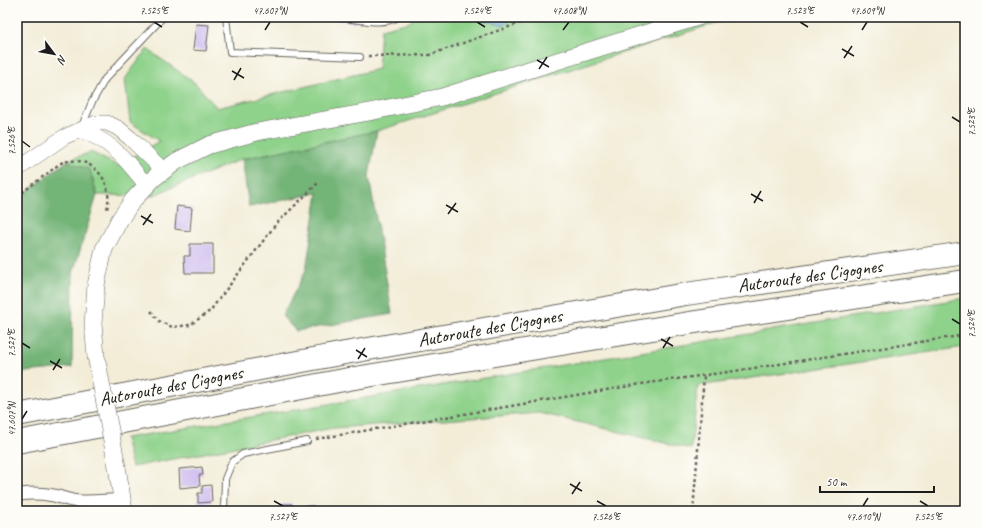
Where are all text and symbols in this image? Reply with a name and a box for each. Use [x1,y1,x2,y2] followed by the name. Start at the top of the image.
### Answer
[140,4,170,17] text: 7.525°E
[253,4,289,17] text: 47.607°N
[463,4,493,17] text: 7.524°E
[552,4,588,17] text: 47.608°N
[786,4,816,17] text: 7.523°E
[850,4,886,17] text: 47.609°N
[34,34,74,74] north arrow
[54,53,70,68] text: N
[965,106,978,136] text: 7.523°E
[5,125,18,155] text: 7.526°E
[736,254,885,298] street label: Autoroute des Cigognes
[416,303,565,352] street label: Autoroute des Cigognes
[965,308,978,338] text: 7.524°E
[5,327,18,357] text: 7.527°E
[97,360,246,412] street label: Autoroute des Cigognes
[5,400,18,436] text: 47.607°N
[820,468,934,494] scale bar
[826,474,848,490] text: 50 m
[269,510,299,523] text: 7.527°E
[592,510,622,523] text: 7.526°E
[846,510,882,523] text: 47.610°N
[914,510,944,523] text: 7.525°E

